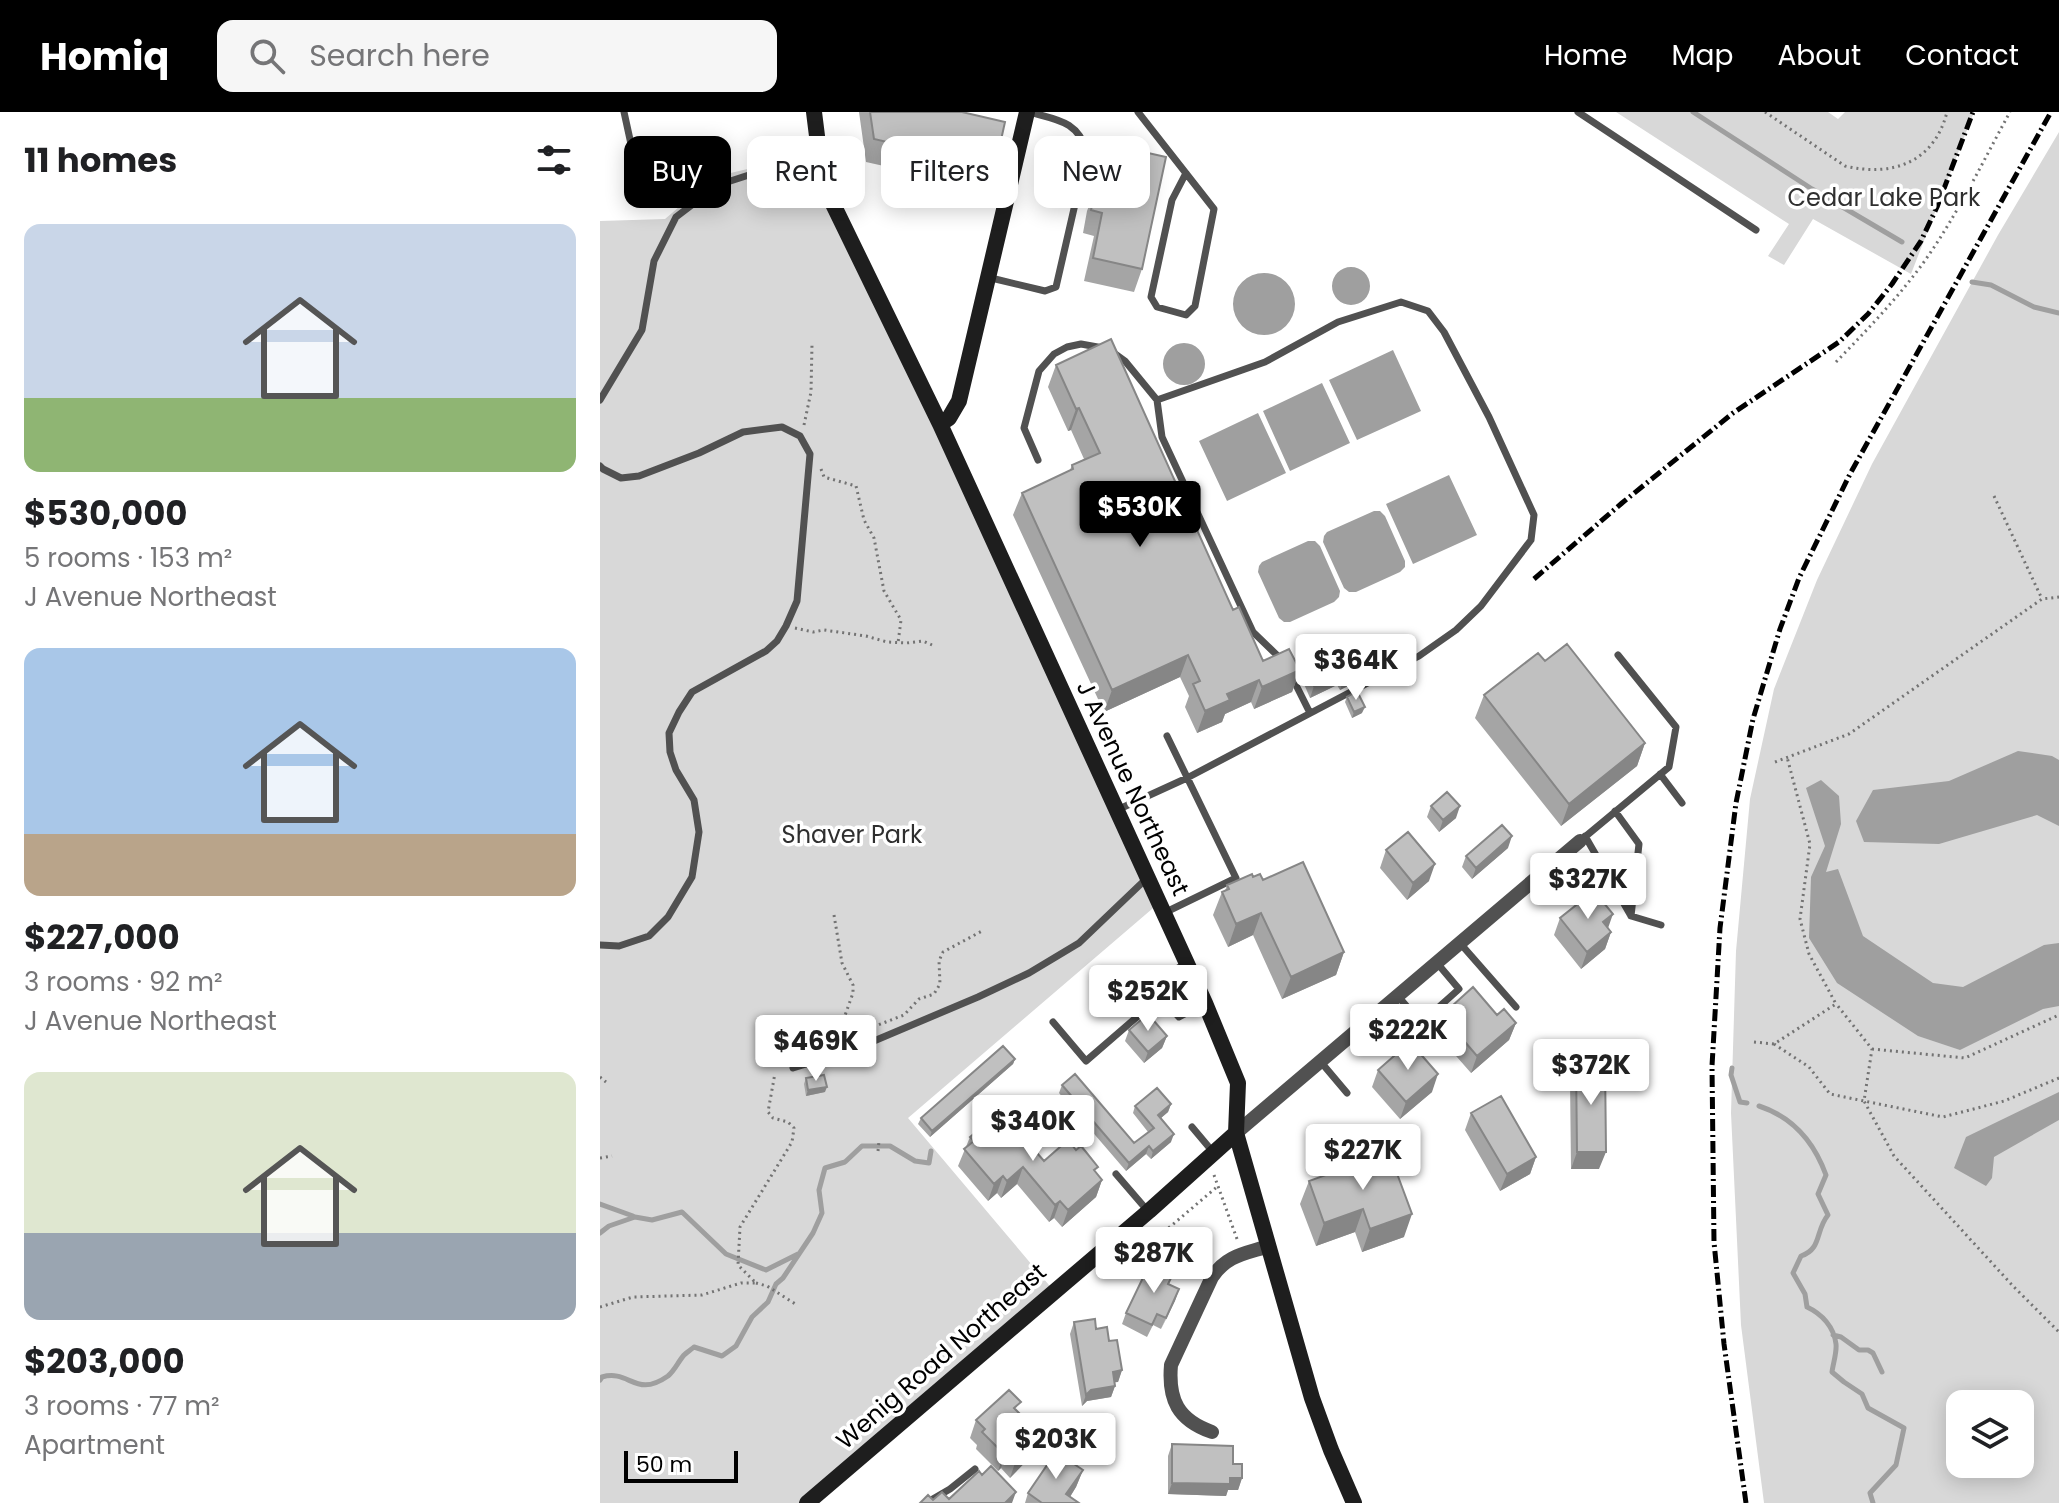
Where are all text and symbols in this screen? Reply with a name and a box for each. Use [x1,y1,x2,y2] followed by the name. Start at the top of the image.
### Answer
[217,20,777,92] search box
[40,30,169,83] text: Homiq
[245,34,289,78] icon: search
[309,34,490,77] text: Search here
[1544,36,1627,75] text: Home
[1671,36,1733,75] text: Map
[1777,36,1861,75] text: About
[1905,36,2019,75] text: Contact
[24,136,177,184] text: 11 homes
[624,136,731,208] chip: Buy
[747,136,865,208] chip: Rent
[881,136,1018,208] chip: Filters
[1034,136,1150,208] chip: New
[532,138,576,182] icon: filters
[1788,181,1981,214] park label: Cedar Lake Park
[228,276,372,420] icon: home
[1084,481,1196,549] pin: $530K
[24,489,187,537] text: $530,000
[1098,489,1182,525] text: $530K
[24,540,232,576] text: 5 rooms · 153 m²
[24,579,277,615] text: J Avenue Northeast
[1300,634,1412,702] pin: $364K
[1313,642,1399,678] text: $364K
[1069,675,1197,901] street label: J Avenue Northeast
[228,700,372,844] icon: home
[782,818,923,851] park label: Shaver Park
[1532,853,1644,921] pin: $327K
[1548,861,1628,897] text: $327K
[24,913,180,961] text: $227,000
[24,964,223,1000] text: 3 rooms · 92 m²
[1092,965,1204,1033] pin: $252K
[1107,973,1189,1009] text: $252K
[24,1003,277,1039] text: J Avenue Northeast
[1352,1004,1464,1072] pin: $222K
[1368,1012,1448,1048] text: $222K
[760,1015,872,1083] pin: $469K
[773,1023,859,1059] text: $469K
[1535,1039,1647,1107] pin: $372K
[1551,1047,1631,1083] text: $372K
[977,1095,1089,1163] pin: $340K
[990,1103,1076,1139] text: $340K
[228,1124,372,1268] icon: home
[1307,1124,1419,1192] pin: $227K
[1324,1132,1402,1168] text: $227K
[1098,1227,1210,1295] pin: $287K
[1114,1235,1194,1271] text: $287K
[829,1255,1053,1457] street label: Wenig Road Northeast
[24,1337,185,1385] text: $203,000
[24,1388,220,1424] text: 3 rooms · 77 m²
[1946,1390,2034,1478] map controls
[1946,1390,2034,1478] button: layers
[1000,1413,1112,1481] pin: $203K
[1015,1421,1097,1457] text: $203K
[24,1427,165,1463] text: Apartment
[624,1447,738,1483] scale bar
[636,1449,692,1480] text: 50 m

